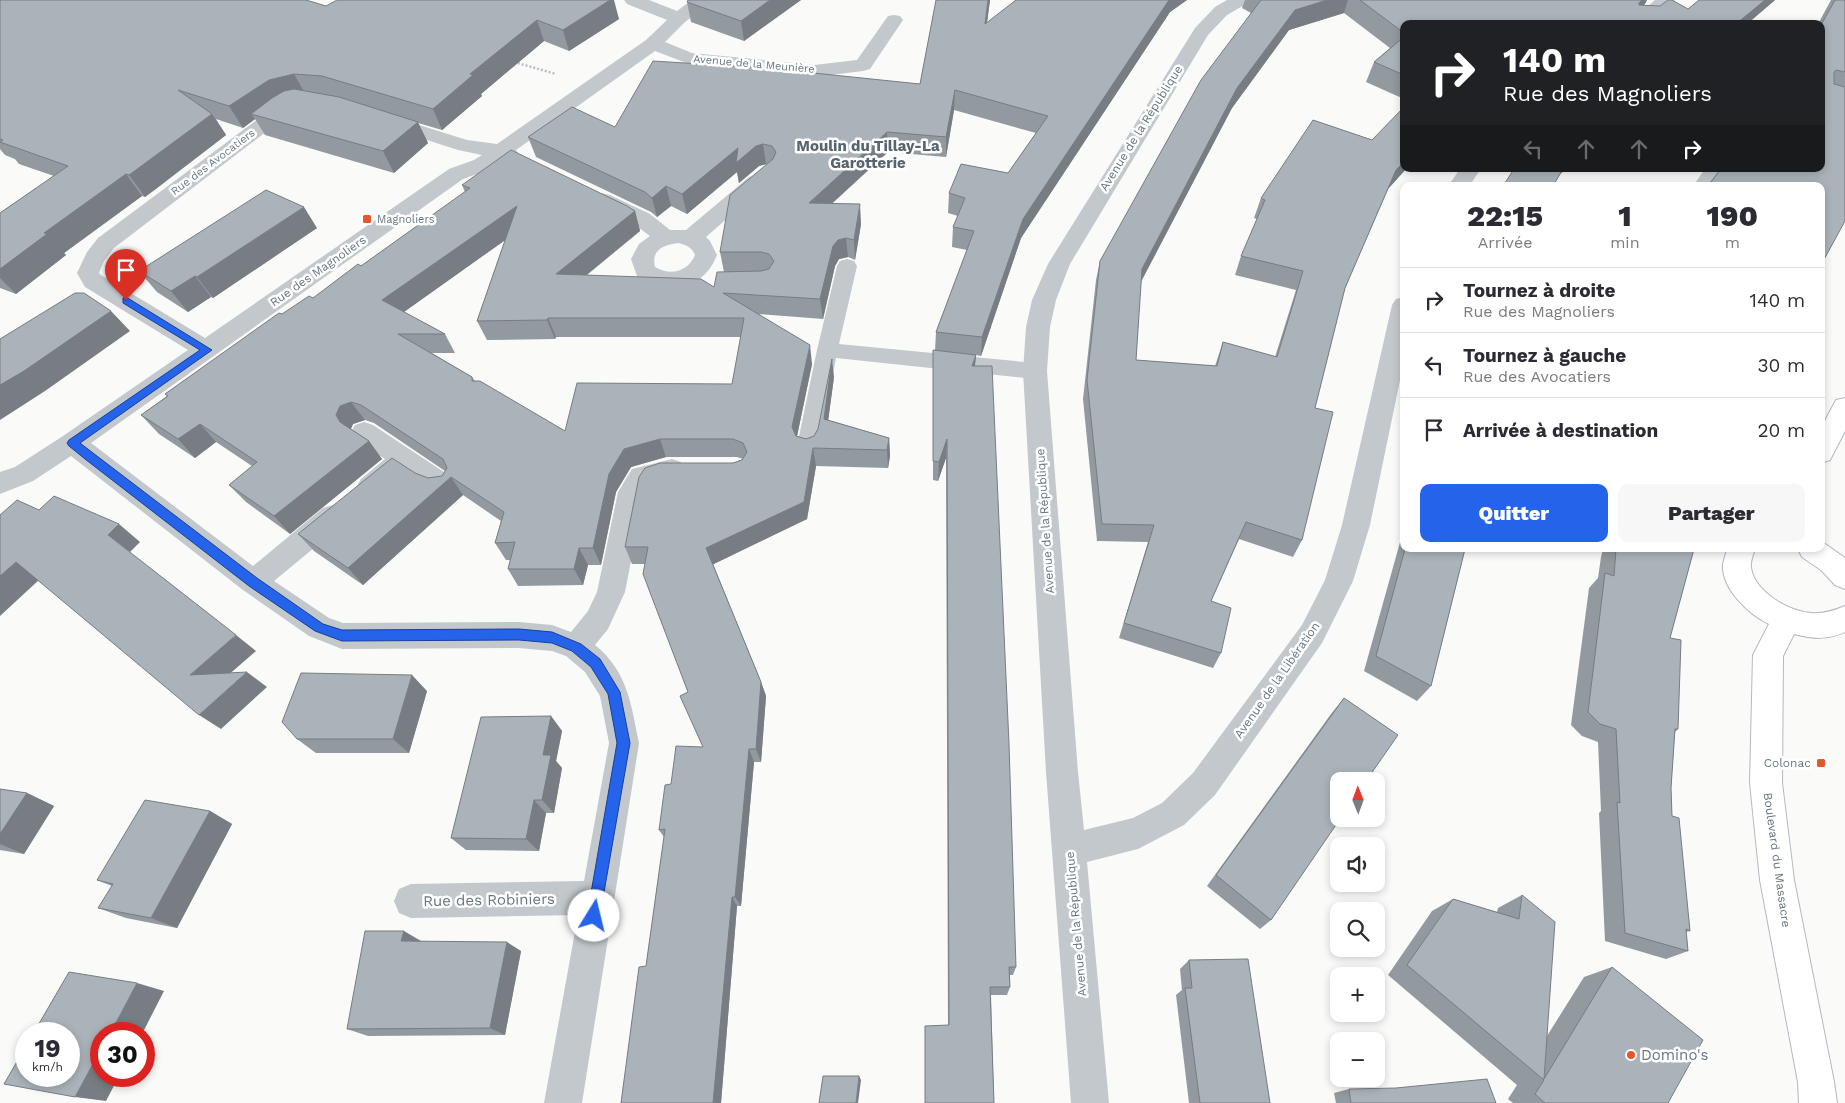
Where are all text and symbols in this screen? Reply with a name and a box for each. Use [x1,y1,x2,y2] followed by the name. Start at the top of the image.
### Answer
[1503,39,1606,81] text: 140 m
[1420,40,1485,105] icon: right
[693,52,815,76] street label: Avenue de la Meunière
[1097,63,1185,193] street label: Avenue de la République
[1503,81,1712,106] text: Rue des Magnoliers
[168,126,258,198] street label: Rue des Avocatiers
[1519,135,1547,163] icon: left
[1572,135,1600,163] icon: ahead
[1625,135,1653,163] icon: ahead
[1678,135,1706,163] icon: right
[796,137,940,172] district label: Moulin du Tillay-La Garotterie
[1467,198,1543,233] text: 22:15
[1618,198,1632,233] text: 1
[1707,198,1758,233] text: 190
[361,213,373,225] marker: Magnoliers
[377,213,435,226] place label: Magnoliers
[267,233,369,309] street label: Rue des Magnoliers
[1478,233,1532,252] text: Arrivée
[1610,233,1640,252] text: min
[1725,233,1740,252] text: m
[105,249,147,300] pin
[112,256,140,284] icon: arrive
[1463,279,1615,302] text: Tournez à droite
[1420,286,1448,314] icon: right
[1750,289,1805,312] text: 140 m
[1463,302,1615,321] text: Rue des Magnoliers
[1463,344,1626,367] text: Tournez à gauche
[1420,351,1448,379] icon: left
[1758,354,1805,377] text: 30 m
[1463,367,1611,386] text: Rue des Avocatiers
[1420,416,1448,444] icon: arrive
[1463,419,1658,442] text: Arrivée à destination
[1758,419,1805,442] text: 20 m
[1033,448,1057,594] street label: Avenue de la République
[1420,484,1608,542] button: Quitter
[1618,484,1805,542] button: Partager
[1232,619,1322,741] street label: Avenue de la Libération
[1764,756,1811,770] place label: Colonac
[1815,757,1827,769] marker: Colonac
[1330,772,1385,828] north arrow
[1330,772,1385,1087] map controls
[1761,792,1793,928] street label: Boulevard du Massacre
[1330,837,1385,892] button: sound
[1063,851,1089,997] street label: Avenue de la République
[567,889,619,941] position arrow
[423,890,555,910] street label: Rue des Robiniers
[1330,902,1385,957] button: search
[1330,967,1385,1022] button: +
[90,1022,155,1087] speed limit sign: 30
[1330,1032,1385,1087] button: −
[34,1034,61,1063] text: 19
[1641,1046,1708,1064] place label: Domino's
[1625,1049,1637,1061] marker: Domino's
[32,1060,63,1074] text: km/h

